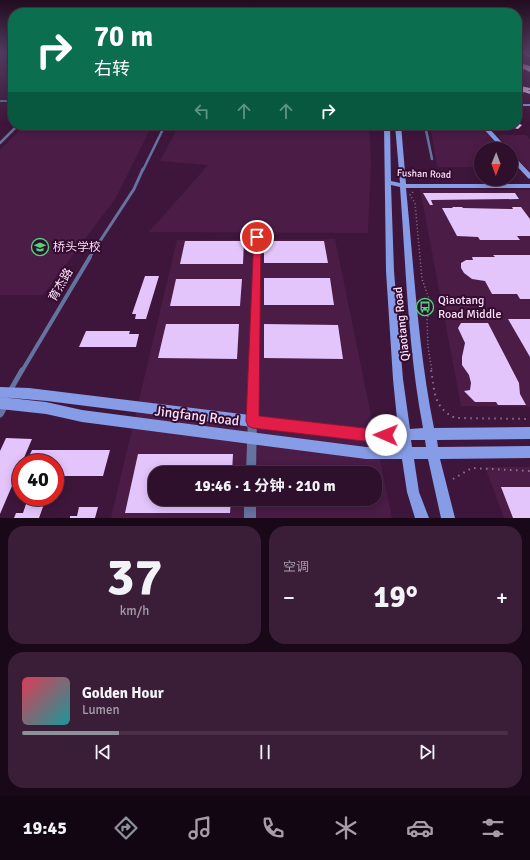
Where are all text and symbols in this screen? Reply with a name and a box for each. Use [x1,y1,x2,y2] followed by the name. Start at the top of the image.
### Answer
[94,20,153,54] text: 70 m
[28,24,80,76] icon: right
[94,58,130,80] text: 右转
[191,100,213,122] icon: left
[233,100,255,122] icon: ahead
[275,100,297,122] icon: ahead
[317,100,339,122] icon: right
[474,142,518,186] north arrow
[474,142,518,186] map controls
[397,167,451,181] street label: Fushan Road
[240,220,274,254] pin
[246,226,268,248] icon: arrive
[30,237,50,257] school or university icon: 桥头学校
[53,240,101,255] place label: 桥头学校
[46,266,76,304] street label: 育杰路
[391,286,413,362] street label: Qiaotang Road
[438,293,501,322] place label: Qiaotang Road Middle
[415,297,435,317] bus stop icon: Qiaotang Road Middle
[154,402,240,430] street label: Jingfang Road
[365,414,407,456] position arrow
[12,454,64,506] speed limit sign: 40
[194,477,336,495] text: 19:46 · 1 分钟 · 210 m
[106,545,163,609] text: 37
[283,559,309,575] text: 空调
[373,579,418,616] text: 19°
[283,584,295,611] text: −
[496,584,508,611] text: +
[120,603,149,619] text: km/h
[82,684,164,702] text: Golden Hour
[82,702,120,718] text: Lumen
[92,741,114,763] icon: previous
[254,741,276,763] icon: pause
[416,741,438,763] icon: next
[112,814,140,842] icon: directions
[186,814,214,842] icon: music
[259,814,287,842] icon: phone
[332,814,360,842] icon: climate
[406,814,434,842] icon: car
[479,814,507,842] icon: filters
[23,817,67,839] text: 19:45

